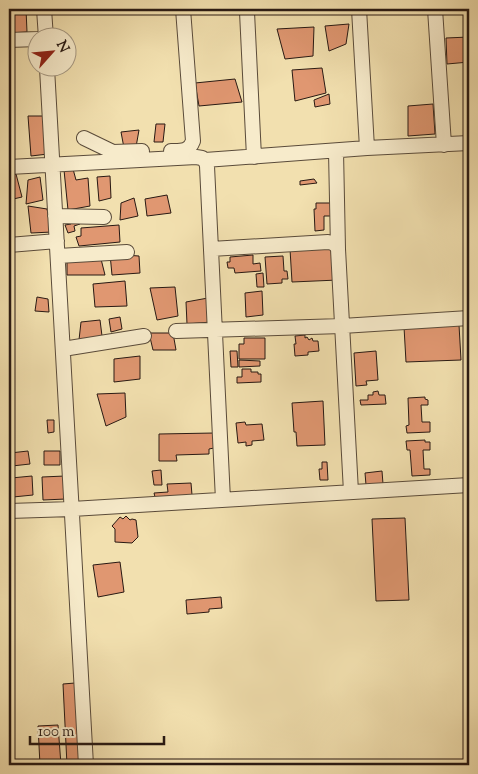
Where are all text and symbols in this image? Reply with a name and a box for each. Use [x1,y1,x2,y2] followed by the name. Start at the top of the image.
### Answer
[28,28,78,78] north arrow
[50,37,73,57] text: N
[30,714,164,746] scale bar
[38,722,75,743] text: 100 m

